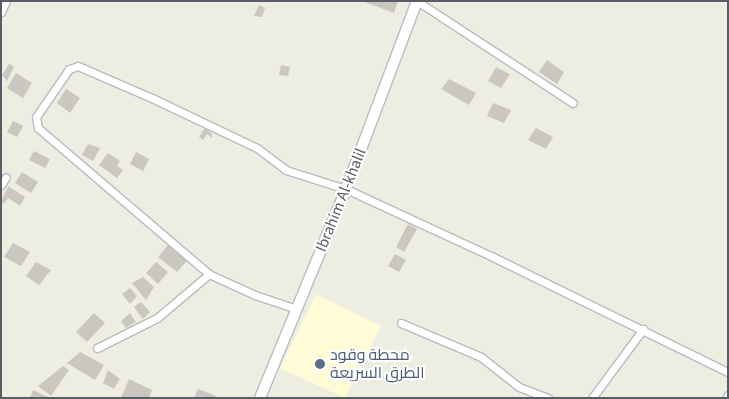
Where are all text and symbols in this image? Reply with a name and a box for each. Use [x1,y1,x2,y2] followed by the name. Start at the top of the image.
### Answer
[312,145,370,255] street label: Ibrahim Al-khalil
[330,345,424,383] place label: محطة وقود الطرق السريعة
[314,358,326,370] marker: محطة وقود الطرق السريعة

